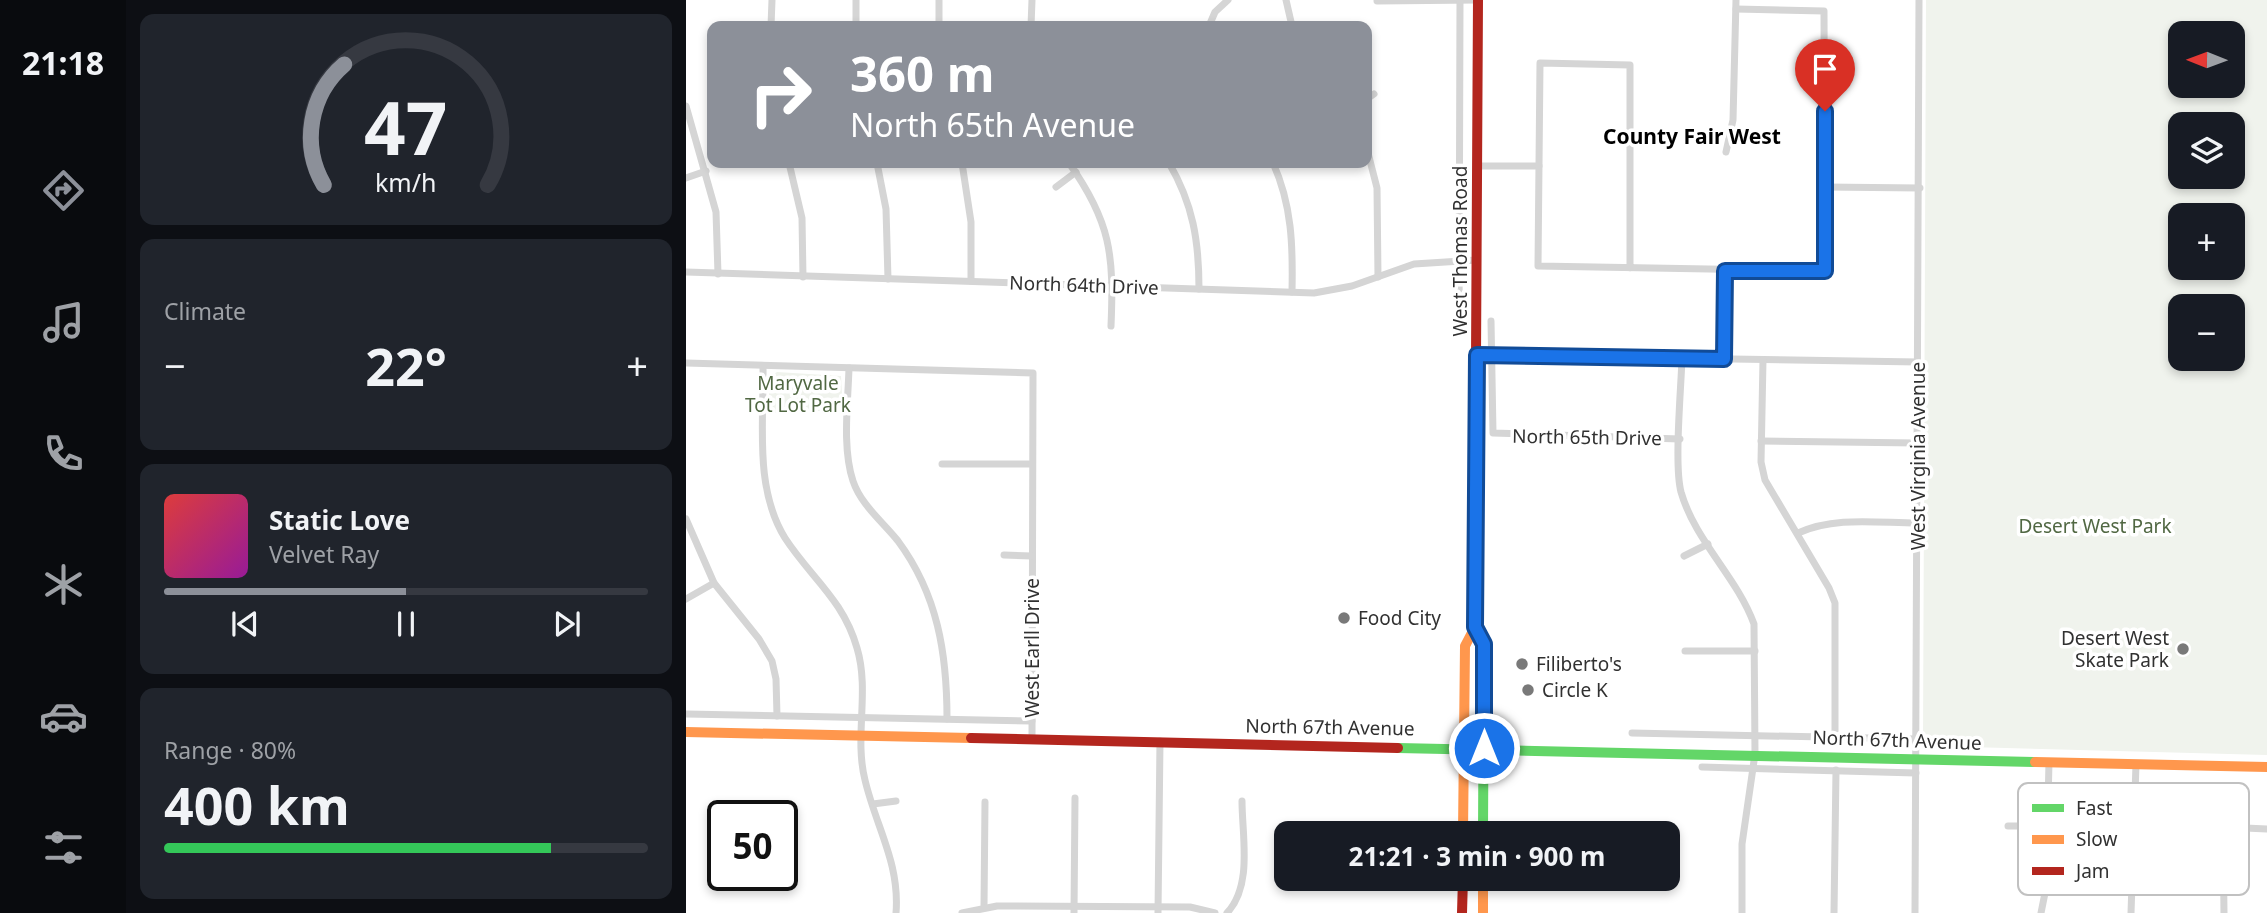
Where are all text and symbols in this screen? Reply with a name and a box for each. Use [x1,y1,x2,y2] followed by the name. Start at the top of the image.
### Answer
[2168,21,2245,98] north arrow
[2168,21,2245,371] map controls
[1795,39,1855,111] pin
[850,40,995,106] text: 360 m
[22,41,104,84] text: 21:18
[735,49,826,140] icon: right
[1806,50,1844,88] icon: arrive
[364,78,448,177] text: 47
[850,103,1135,146] text: North 65th Avenue
[2168,112,2245,189] button: layers
[1603,122,1781,150] district label: County Fair West
[375,165,437,199] text: km/h
[39,166,88,215] icon: directions
[1447,166,1473,336] street label: West Thomas Road
[2168,203,2245,280] button: +
[1009,269,1159,301] street label: North 64th Drive
[2168,294,2245,371] button: −
[164,295,246,327] text: Climate
[39,298,88,347] icon: music
[365,330,447,401] text: 22°
[164,339,186,391] text: −
[626,339,648,391] text: +
[1905,362,1931,550] street label: West Virginia Avenue
[745,370,851,418] park label: Maryvale Tot Lot Park
[1512,423,1662,451] street label: North 65th Drive
[39,429,88,478] icon: phone
[269,502,410,538] text: Static Love
[2018,513,2172,539] park label: Desert West Park
[269,538,379,570] text: Velvet Ray
[39,560,88,609] icon: climate
[1019,578,1045,718] street label: West Earll Drive
[226,605,264,643] icon: previous
[387,605,425,643] icon: pause
[548,605,586,643] icon: next
[1358,605,1441,631] place label: Food City
[1336,610,1352,626] marker: Food City
[2061,625,2169,673] place label: Desert West Skate Park
[2175,641,2191,657] marker: Desert West Skate Park
[1536,651,1622,677] place label: Filiberto's
[1514,656,1530,672] marker: Filiberto's
[1542,677,1608,703] place label: Circle K
[1520,682,1536,698] marker: Circle K
[39,692,88,741] icon: car
[1447,711,1521,785] position arrow
[1245,713,1415,741] street label: North 67th Avenue
[1812,724,1982,756] street label: North 67th Avenue
[164,734,296,766] text: Range · 80%
[164,769,350,840] text: 400 km
[2018,783,2249,895] legend
[2076,795,2113,821] text: Fast
[707,800,798,891] speed limit sign: 50
[39,823,88,872] icon: filters
[2076,826,2117,852] text: Slow
[1349,838,1605,874] text: 21:21 · 3 min · 900 m
[2074,858,2110,884] text: Jam

